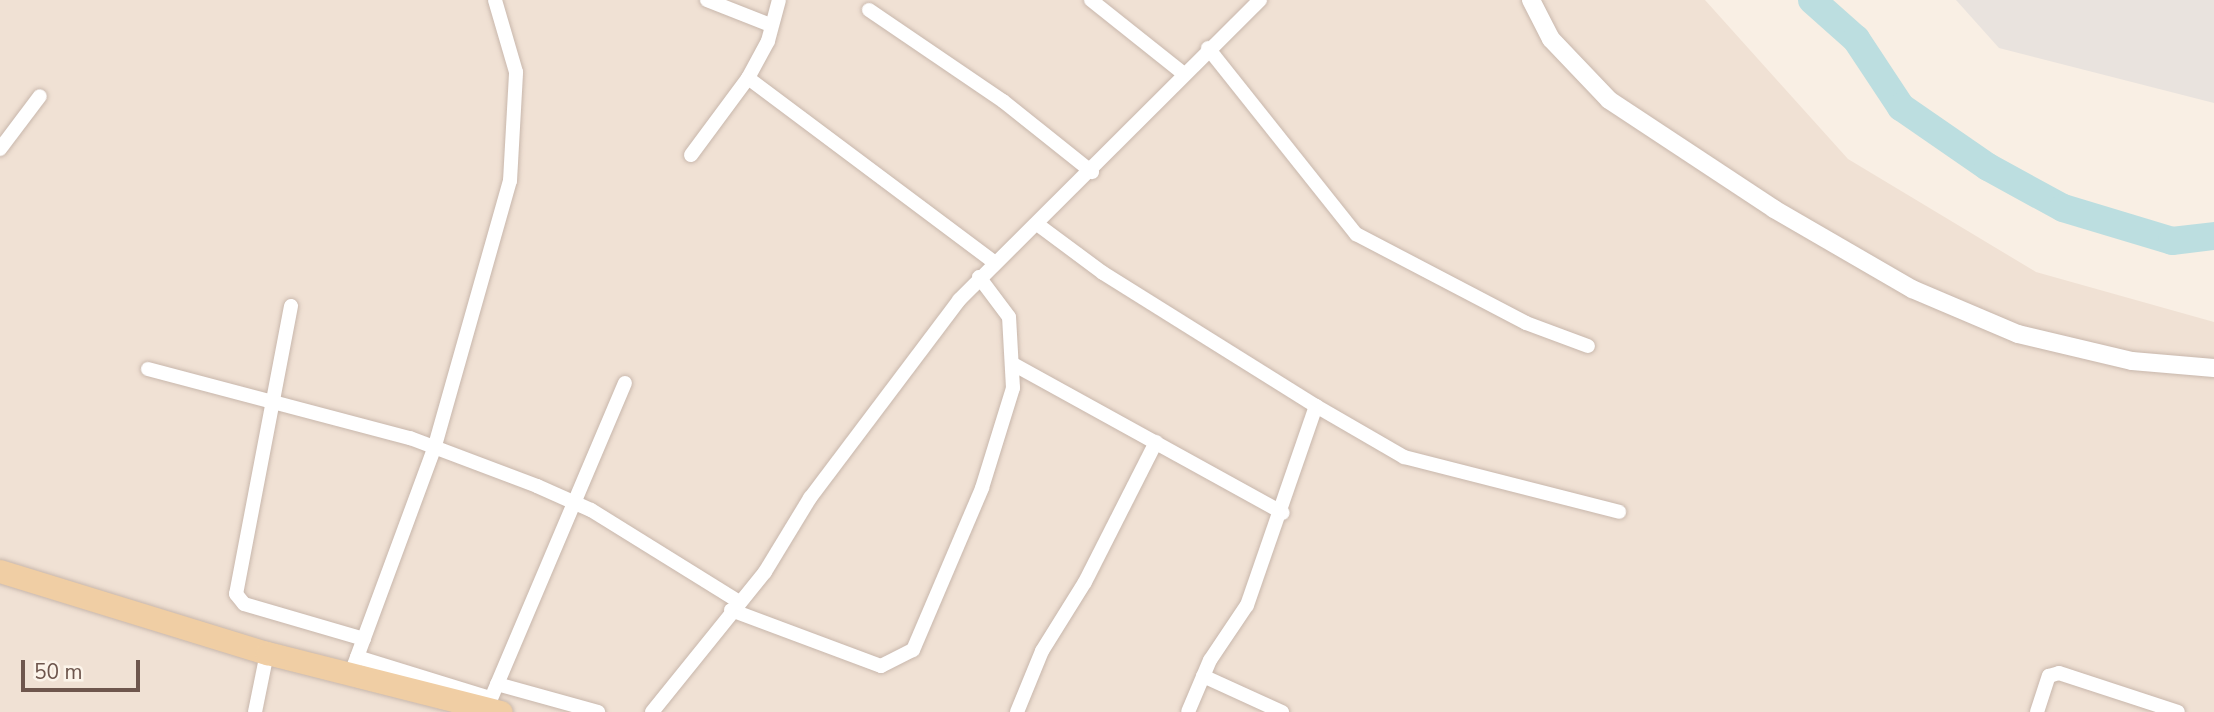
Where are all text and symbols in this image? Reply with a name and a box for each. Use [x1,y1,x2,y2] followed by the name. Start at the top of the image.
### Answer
[24,646,144,690] scale bar
[34,658,83,686] text: 50 m

